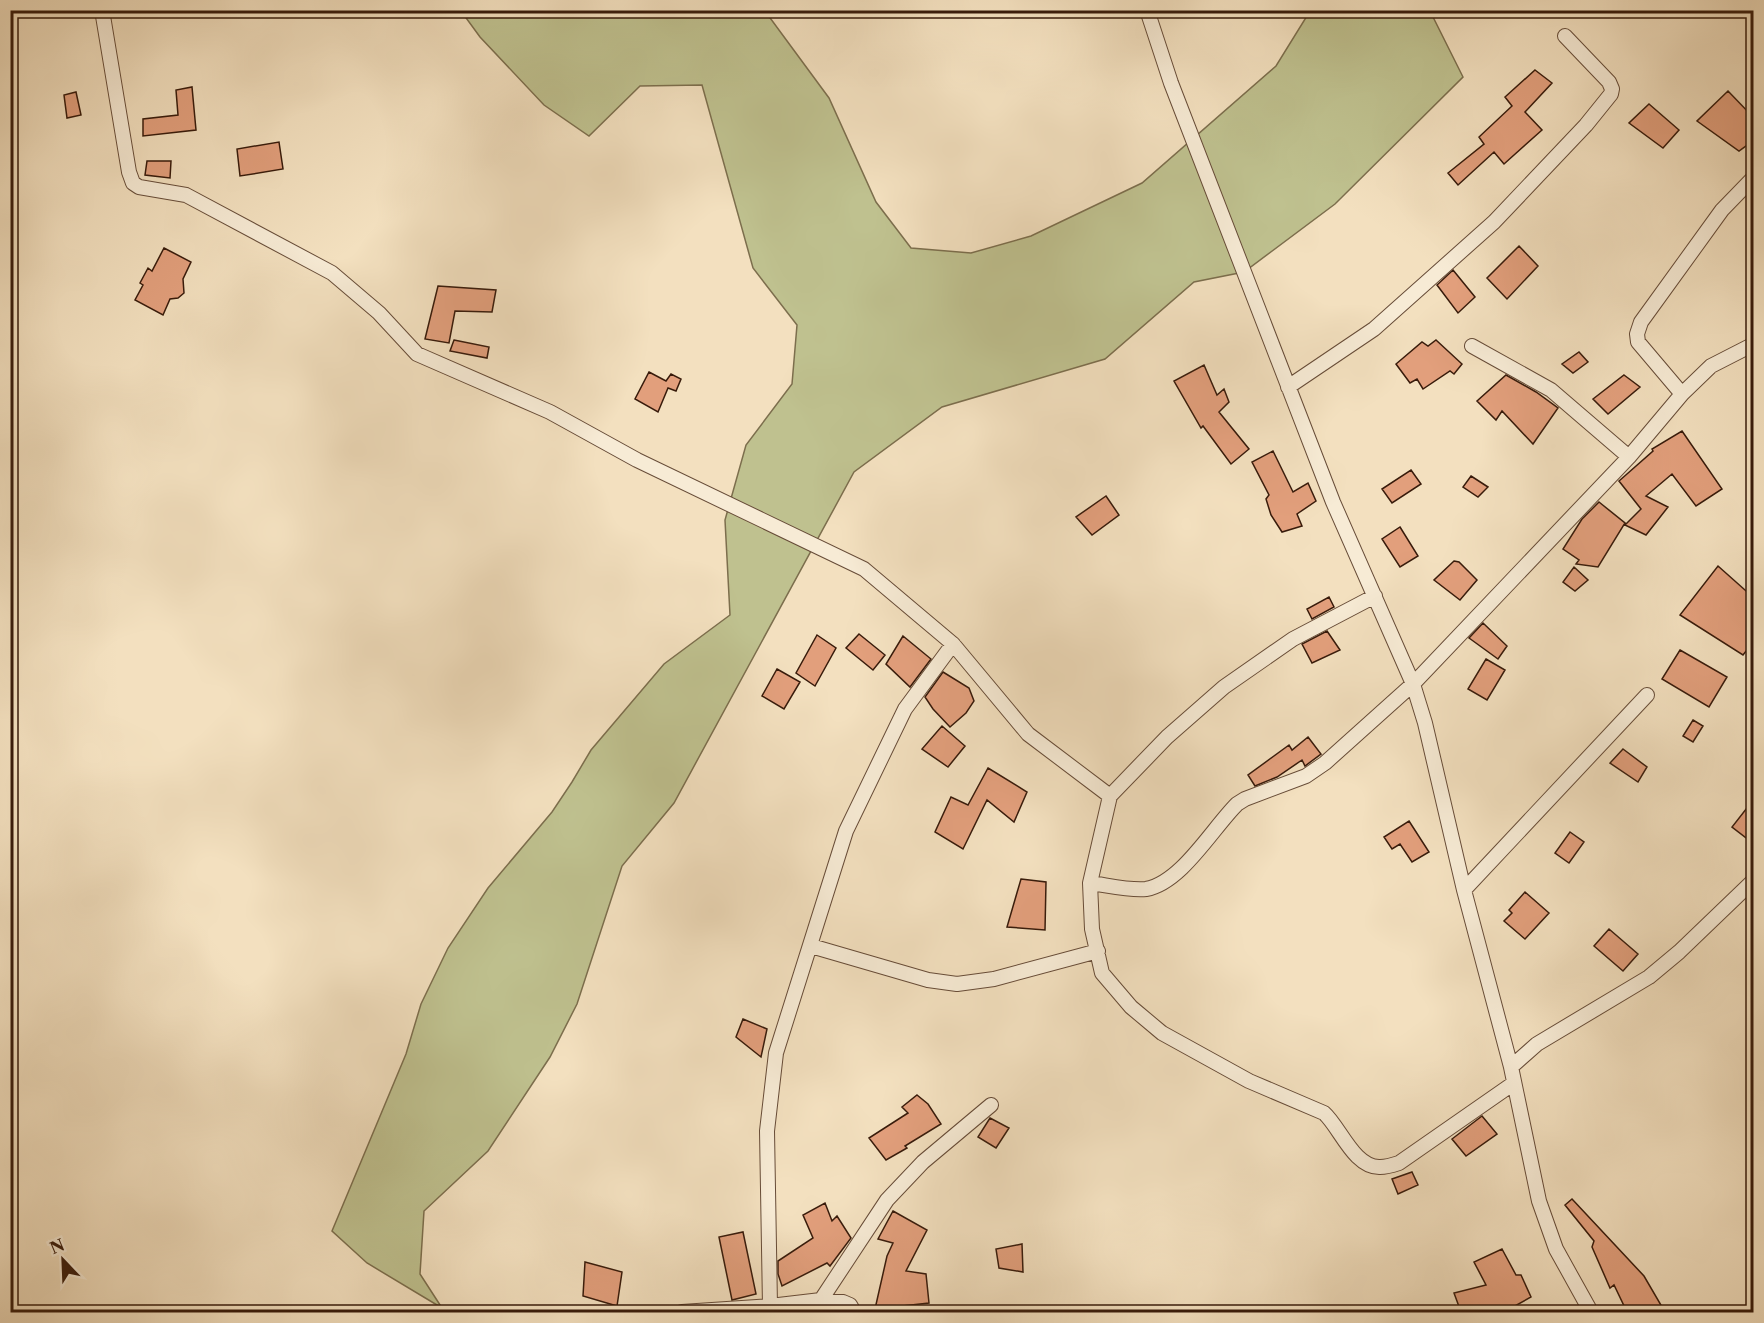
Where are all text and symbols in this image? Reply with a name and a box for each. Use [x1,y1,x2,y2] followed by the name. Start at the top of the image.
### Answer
[33,1230,93,1290] north arrow
[47,1234,68,1258] text: N

